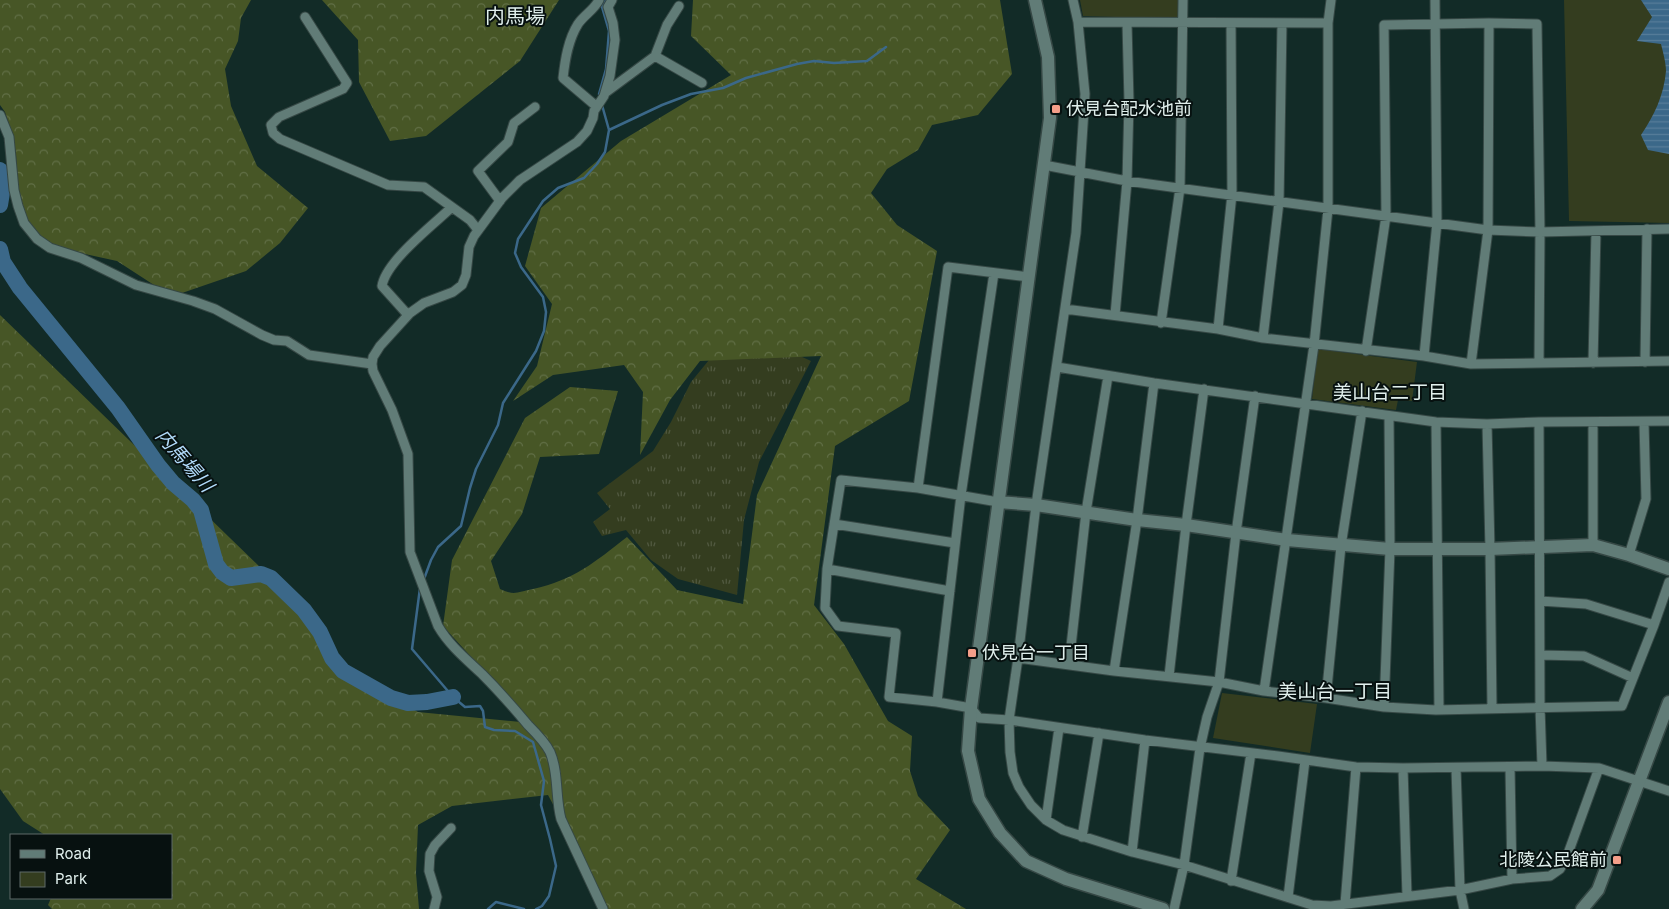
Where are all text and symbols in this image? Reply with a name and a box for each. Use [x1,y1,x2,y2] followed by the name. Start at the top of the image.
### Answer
[485,4,545,28] district label: 内馬場
[1066,98,1192,119] place label: 伏見台配水池前
[1050,103,1062,115] marker: 伏見台配水池前
[1333,381,1447,404] district label: 美山台二丁目
[151,424,220,498] water label: 内馬場川
[982,642,1090,663] place label: 伏見台一丁目
[966,647,978,659] marker: 伏見台一丁目
[1278,680,1392,703] district label: 美山台一丁目
[10,834,172,899] legend
[55,844,91,863] text: Road
[1499,849,1607,870] place label: 北陵公民館前
[1611,854,1623,866] marker: 北陵公民館前
[55,869,88,888] text: Park

